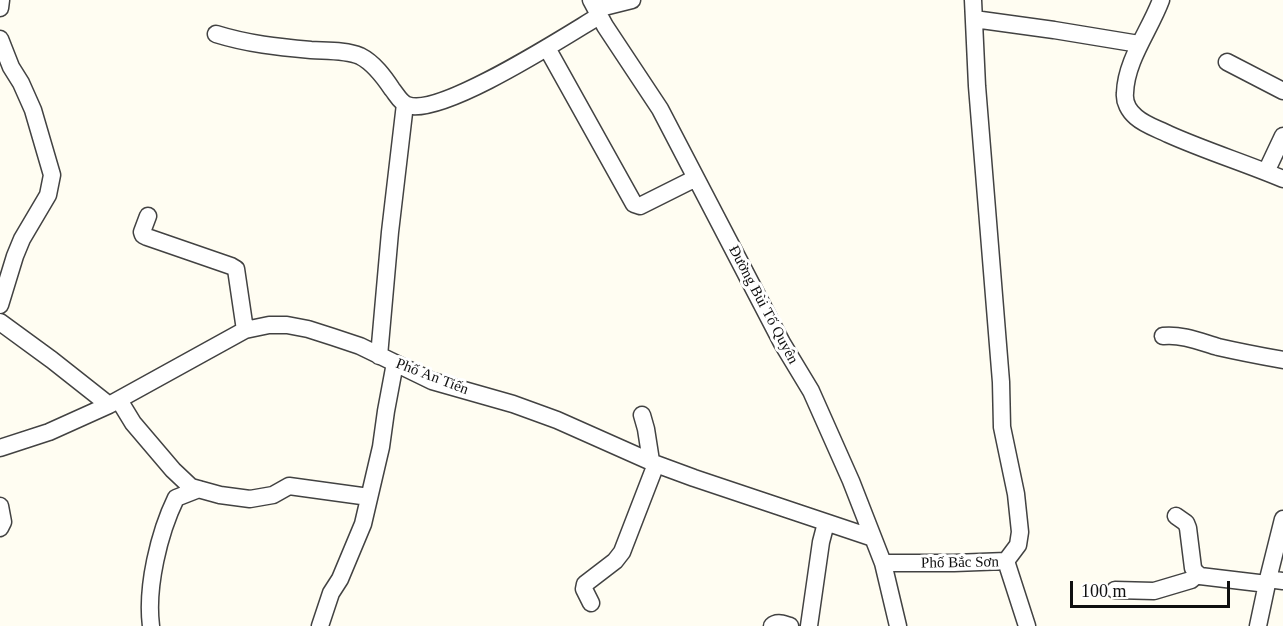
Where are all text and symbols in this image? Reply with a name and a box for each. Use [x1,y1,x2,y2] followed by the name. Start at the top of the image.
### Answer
[724,243,802,367] street label: Đường Bùi Tố Quyên
[393,355,471,399] street label: Phố An Tiến
[921,553,999,573] street label: Phố Bắc Sơn
[1073,569,1234,607] scale bar
[1081,581,1127,601] text: 100 m

